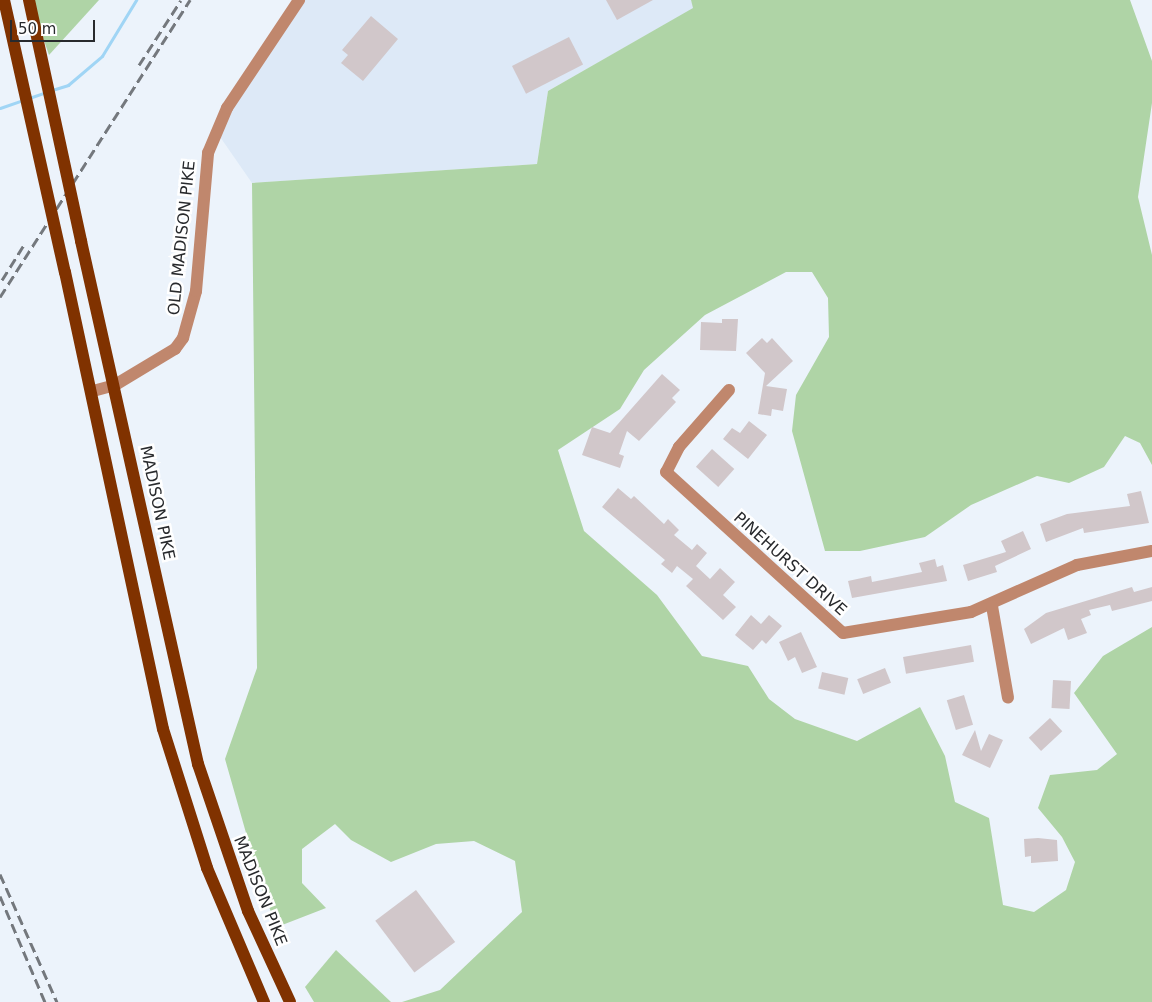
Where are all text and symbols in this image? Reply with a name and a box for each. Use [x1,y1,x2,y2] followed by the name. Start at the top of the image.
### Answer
[12,10,98,42] scale bar
[18,20,56,38] text: 50 m
[164,160,200,316] street label: OLD MADISON PIKE
[135,444,179,562] street label: MADISON PIKE
[730,508,850,620] street label: PINEHURST DRIVE
[229,833,291,949] street label: MADISON PIKE

